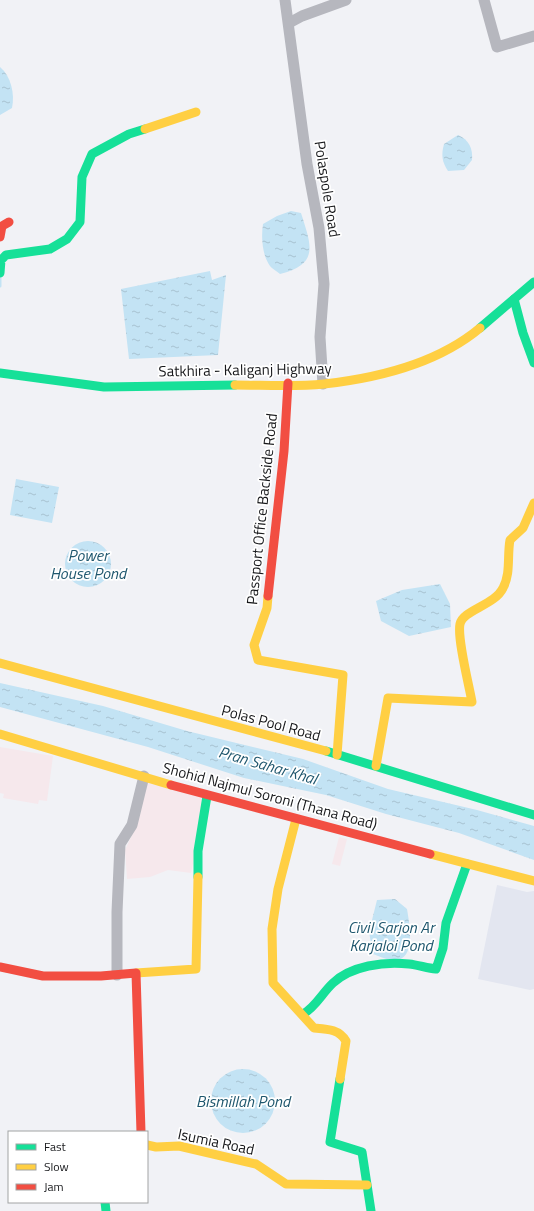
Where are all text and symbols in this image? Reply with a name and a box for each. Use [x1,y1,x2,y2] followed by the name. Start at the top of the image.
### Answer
[309,139,346,239] street label: Polaspole Road
[158,356,332,383] street label: Satkhira - Kaliganj Highway
[240,412,283,606] street label: Passport Office Backside Road
[50,543,128,585] water label: Power House Pond
[219,698,323,747] street label: Polas Pool Road
[216,739,322,791] water label: Pran Sahar Khal
[160,756,380,835] street label: Shohid Najmul Soroni (Thana Road)
[348,915,436,957] water label: Civil Sarjon Ar Karjaloi Pond
[196,1089,292,1113] water label: Bismillah Pond
[176,1122,257,1161] street label: Isumia Road
[8,1131,148,1203] legend
[44,1137,67,1156] text: Fast
[44,1157,69,1176] text: Slow
[44,1177,64,1196] text: Jam

